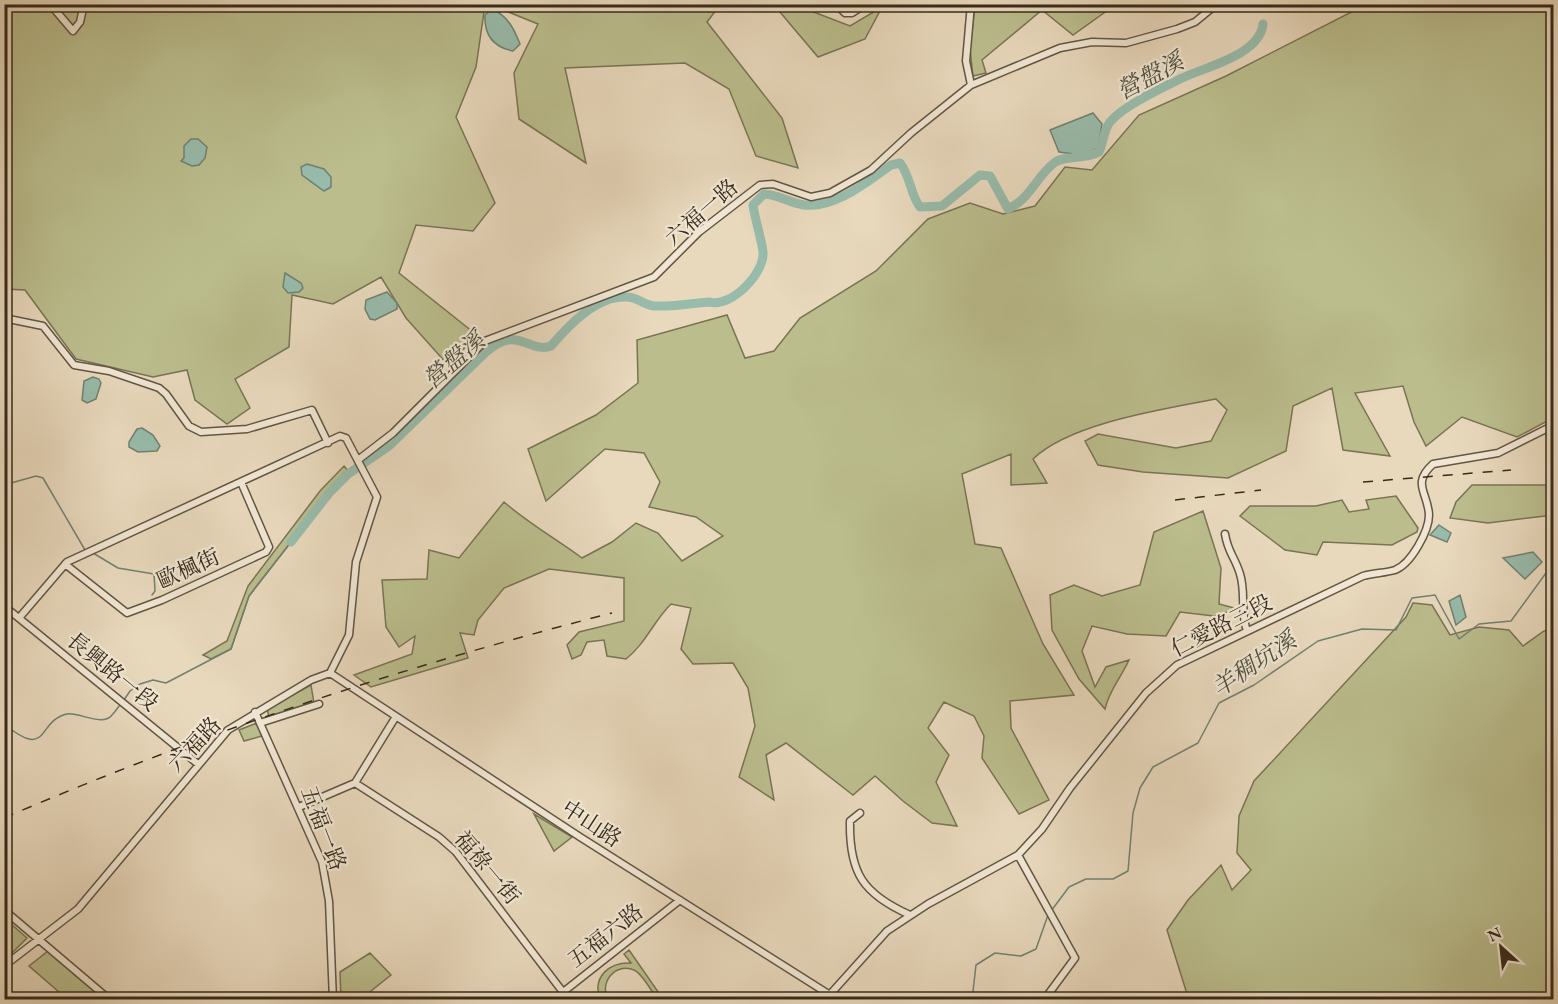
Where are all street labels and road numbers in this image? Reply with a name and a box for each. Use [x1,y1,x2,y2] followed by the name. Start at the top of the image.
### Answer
[659,173,744,252] street label: 六福一路
[152,542,224,595] street label: 歐楓街
[1166,588,1277,663] street label: 仁愛路三段
[61,626,165,717] street label: 長興路一段
[161,710,227,778] street label: 六福路
[294,782,353,874] street label: 五福一路
[556,793,627,854] street label: 中山路
[448,824,527,910] street label: 福祿一街
[562,897,649,974] street label: 五福六路

